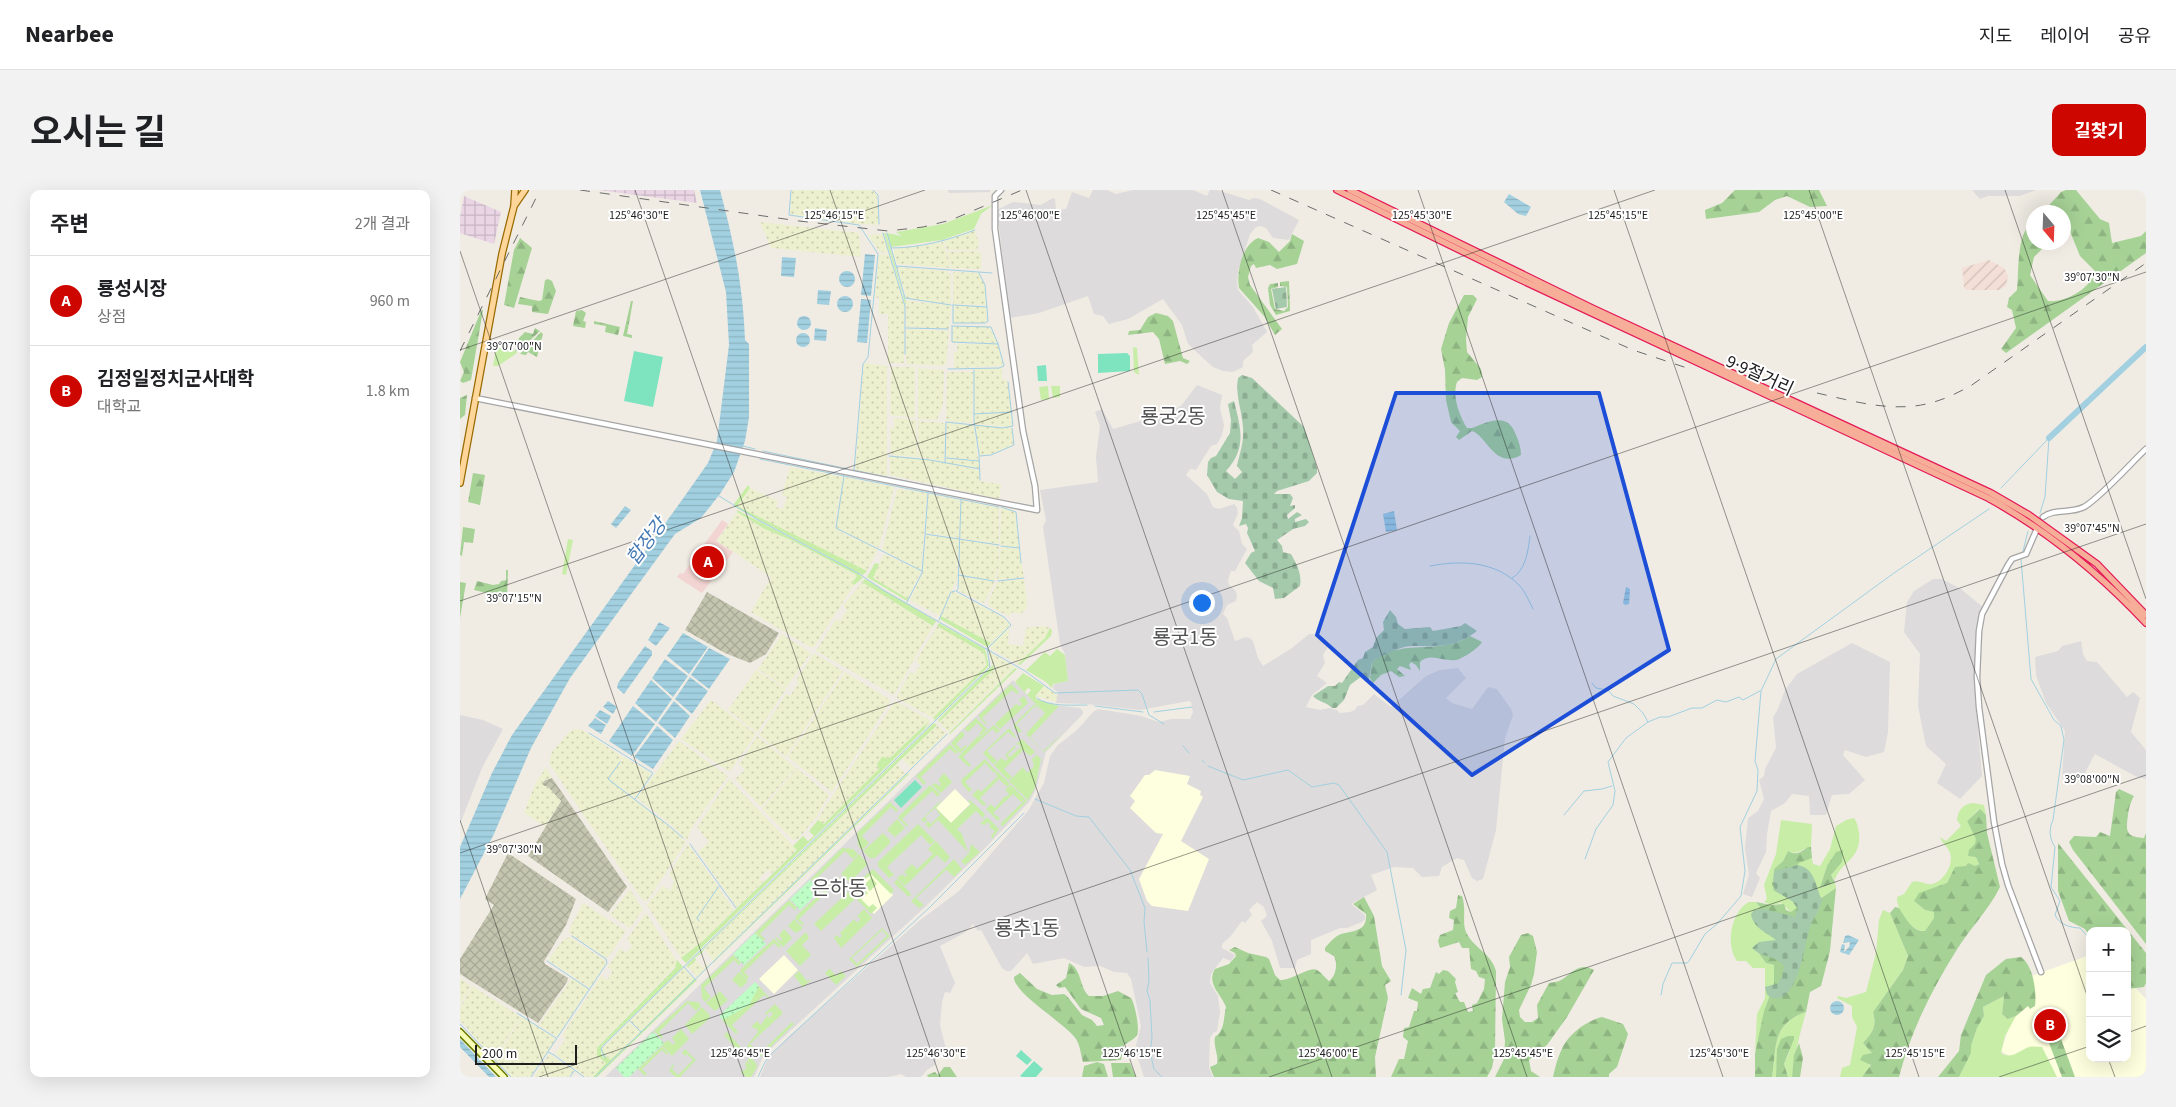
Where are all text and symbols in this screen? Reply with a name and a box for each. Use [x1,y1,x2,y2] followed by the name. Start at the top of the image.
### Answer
[25,17,114,52] text: Nearbee
[1979,24,2012,49] text: 지도
[2040,24,2090,49] text: 레이어
[2118,24,2151,49] text: 공유
[2052,104,2146,156] button: 길찾기
[30,108,166,158] text: 오시는 길
[2026,205,2071,250] north arrow
[609,207,669,224] text: 125°46'30"E
[804,207,864,224] text: 125°46'15"E
[1000,207,1060,224] text: 125°46'00"E
[1196,207,1256,224] text: 125°45'45"E
[1392,207,1452,224] text: 125°45'30"E
[1588,207,1648,224] text: 125°45'15"E
[1783,207,1843,224] text: 125°45'00"E
[50,209,89,239] text: 주변
[355,213,410,235] text: 2개 결과
[2064,269,2120,286] text: 39°07'30"N
[97,276,167,303] text: 룡성시장
[61,290,71,312] text: A
[370,290,410,312] text: 960 m
[97,306,126,328] text: 상점
[486,338,542,355] text: 39°07'00"N
[1722,349,1798,402] street label: 9·9절거리
[97,366,254,393] text: 김정일정치군사대학
[61,380,71,402] text: B
[366,380,410,402] text: 1.8 km
[97,396,141,418] text: 대학교
[1140,403,1206,431] district label: 룡궁2동
[621,511,675,571] water label: 합장강
[2064,520,2120,537] text: 39°07'45"N
[692,543,724,581] pin: A
[486,590,542,607] text: 39°07'15"N
[1189,590,1215,616] your location
[1152,624,1218,652] district label: 룡궁1동
[2064,771,2120,788] text: 39°08'00"N
[486,841,542,858] text: 39°07'30"N
[811,875,867,903] district label: 은하동
[994,915,1060,943] district label: 룡추1동
[2086,927,2131,1062] map controls
[2086,927,2131,972] button: +
[2086,972,2131,1017] button: −
[2034,1006,2066,1044] pin: B
[2086,1017,2131,1062] button: layers
[475,1042,578,1065] scale bar
[482,1044,517,1064] text: 200 m
[710,1045,770,1062] text: 125°46'45"E
[906,1045,966,1062] text: 125°46'30"E
[1102,1045,1162,1062] text: 125°46'15"E
[1298,1045,1358,1062] text: 125°46'00"E
[1493,1045,1553,1062] text: 125°45'45"E
[1689,1045,1749,1062] text: 125°45'30"E
[1885,1045,1945,1062] text: 125°45'15"E

